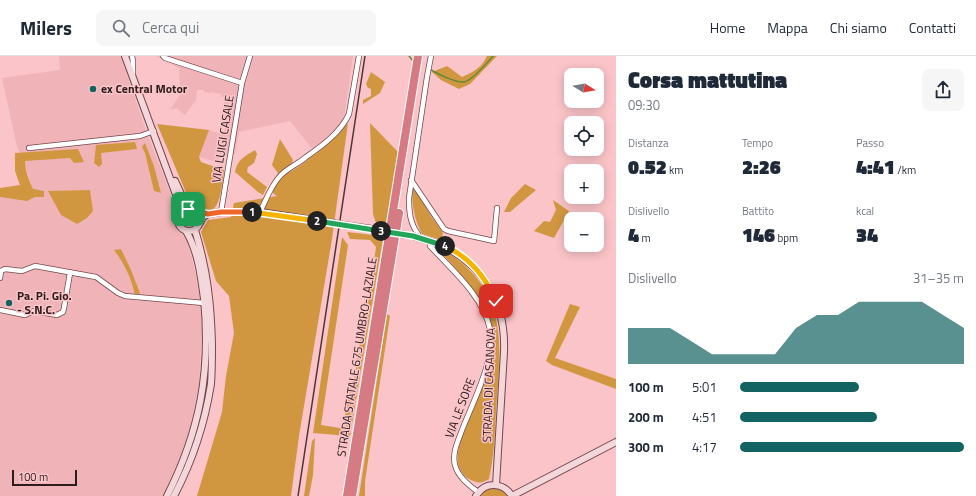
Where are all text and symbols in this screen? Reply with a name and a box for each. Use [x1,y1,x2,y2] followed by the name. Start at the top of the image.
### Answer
[96,10,376,46] search box
[20,13,72,42] text: Milers
[142,16,199,39] text: Cerca qui
[110,17,132,39] icon: search
[710,17,745,38] text: Home
[767,17,808,38] text: Mappa
[830,17,887,38] text: Chi siamo
[909,17,956,38] text: Contatti
[628,63,787,97] text: Corsa mattutina
[564,68,604,108] north arrow
[564,68,604,252] map controls
[922,69,964,111] button: share
[101,79,188,98] place label: ex Central Motor
[88,84,98,94] marker: ex Central Motor
[206,93,239,184] street label: VIA LUIGI CASALE
[628,95,660,115] text: 09:30
[564,116,604,156] button: locate
[628,135,668,151] text: Distanza
[742,135,773,151] text: Tempo
[856,135,884,151] text: Passo
[628,151,667,182] text: 0.52
[742,151,781,182] text: 2:26
[856,151,895,182] text: 4:41
[667,162,684,178] text: km
[895,162,916,178] text: /km
[564,164,604,204] button: +
[171,192,205,226] pin
[177,198,199,220] icon: arrive
[242,202,262,222] pin: 1
[628,203,669,219] text: Dislivello
[742,203,774,219] text: Battito
[856,203,874,219] text: kcal
[249,204,255,220] text: 1
[307,211,327,231] pin: 2
[564,212,604,252] button: −
[314,213,320,229] text: 2
[628,219,639,250] text: 4
[742,219,775,250] text: 146
[856,219,878,250] text: 34
[371,221,391,241] pin: 3
[378,223,384,239] text: 3
[639,230,651,246] text: m
[775,230,798,246] text: bpm
[435,236,455,256] pin: 4
[442,238,448,254] text: 4
[331,255,382,458] street label: STRADA STATALE 675 UMBRO-LAZIALE
[628,268,677,288] text: Dislivello
[913,268,964,288] text: 31–35 m
[479,284,513,318] pin
[17,286,72,319] place label: Pa. Pi. Gio. - S.N.C.
[485,290,507,312] icon: check
[4,298,14,308] marker: Pa. Pi. Gio. - S.N.C.
[477,327,500,443] street label: STRADA DI CASANOVA
[439,375,480,441] street label: VIA LE SORE
[628,377,664,397] text: 100 m
[692,377,717,397] text: 5:01
[628,407,664,427] text: 200 m
[692,407,717,427] text: 4:51
[628,437,664,457] text: 300 m
[692,437,717,457] text: 4:17
[12,468,77,487] scale bar
[18,469,48,485] text: 100 m

